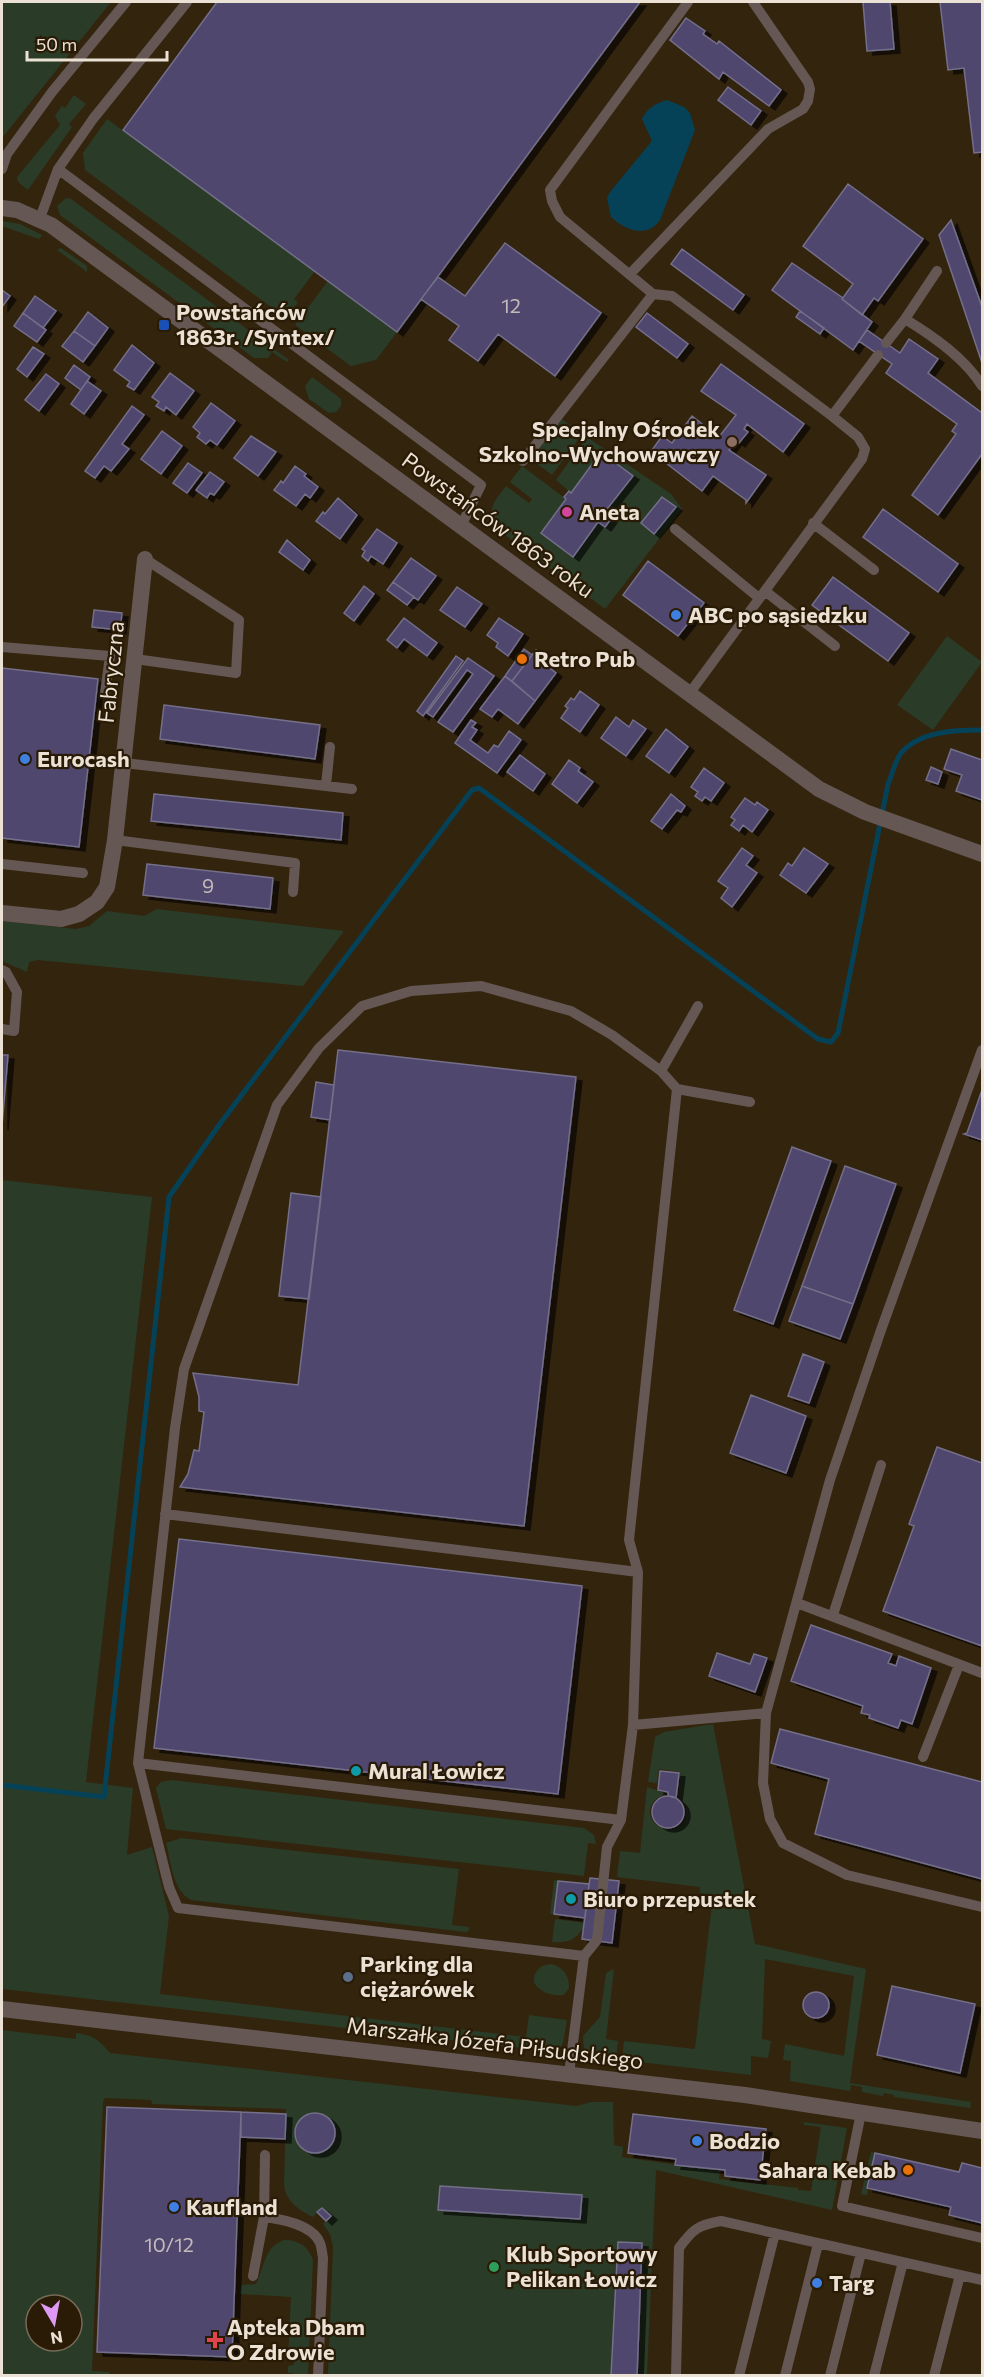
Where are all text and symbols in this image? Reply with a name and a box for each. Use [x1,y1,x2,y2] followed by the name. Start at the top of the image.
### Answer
[27,24,166,62] scale bar
[36,33,77,55] text: 50 m
[501,293,521,317] house number: 12
[176,298,335,350] place label: Powstańców 1863r. /Syntex/
[157,318,171,332] marker: Powstańców 1863r. /Syntex/
[479,415,720,467] place label: Specjalny Ośrodek Szkolno-Wychowawczy
[725,435,739,449] marker: Specjalny Ośrodek Szkolno-Wychowawczy
[397,446,600,603] street label: Powstańców 1863 roku
[579,498,640,525] place label: Aneta
[560,505,574,519] marker: Aneta
[688,601,867,628] place label: ABC po sąsiedzku
[669,608,683,622] marker: ABC po sąsiedzku
[92,620,129,724] street label: Fabryczna
[534,645,635,672] place label: Retro Pub
[515,652,529,666] marker: Retro Pub
[37,745,130,772] place label: Eurocash
[18,752,32,766] marker: Eurocash
[202,873,214,897] house number: 9
[368,1757,505,1784] place label: Mural Łowicz
[349,1764,363,1778] marker: Mural Łowicz
[583,1885,757,1912] place label: Biuro przepustek
[564,1892,578,1906] marker: Biuro przepustek
[360,1950,475,2002] place label: Parking dla ciężarówek
[341,1970,355,1984] marker: Parking dla ciężarówek
[345,2011,645,2074] street label: Marszałka Józefa Piłsudskiego
[709,2127,780,2154] place label: Bodzio
[690,2134,704,2148] marker: Bodzio
[759,2156,896,2183] place label: Sahara Kebab
[901,2163,915,2177] marker: Sahara Kebab
[186,2193,278,2220] place label: Kaufland
[167,2200,181,2214] marker: Kaufland
[144,2232,194,2256] house number: 10/12
[506,2240,658,2292] place label: Klub Sportowy Pelikan Łowicz
[487,2260,501,2274] marker: Klub Sportowy Pelikan Łowicz
[829,2269,874,2296] place label: Targ
[810,2276,824,2290] marker: Targ
[24,2293,84,2353] north arrow
[227,2313,365,2365] place label: Apteka Dbam O Zdrowie
[49,2328,64,2349] text: N
[208,2333,222,2347] marker: Apteka Dbam O Zdrowie

